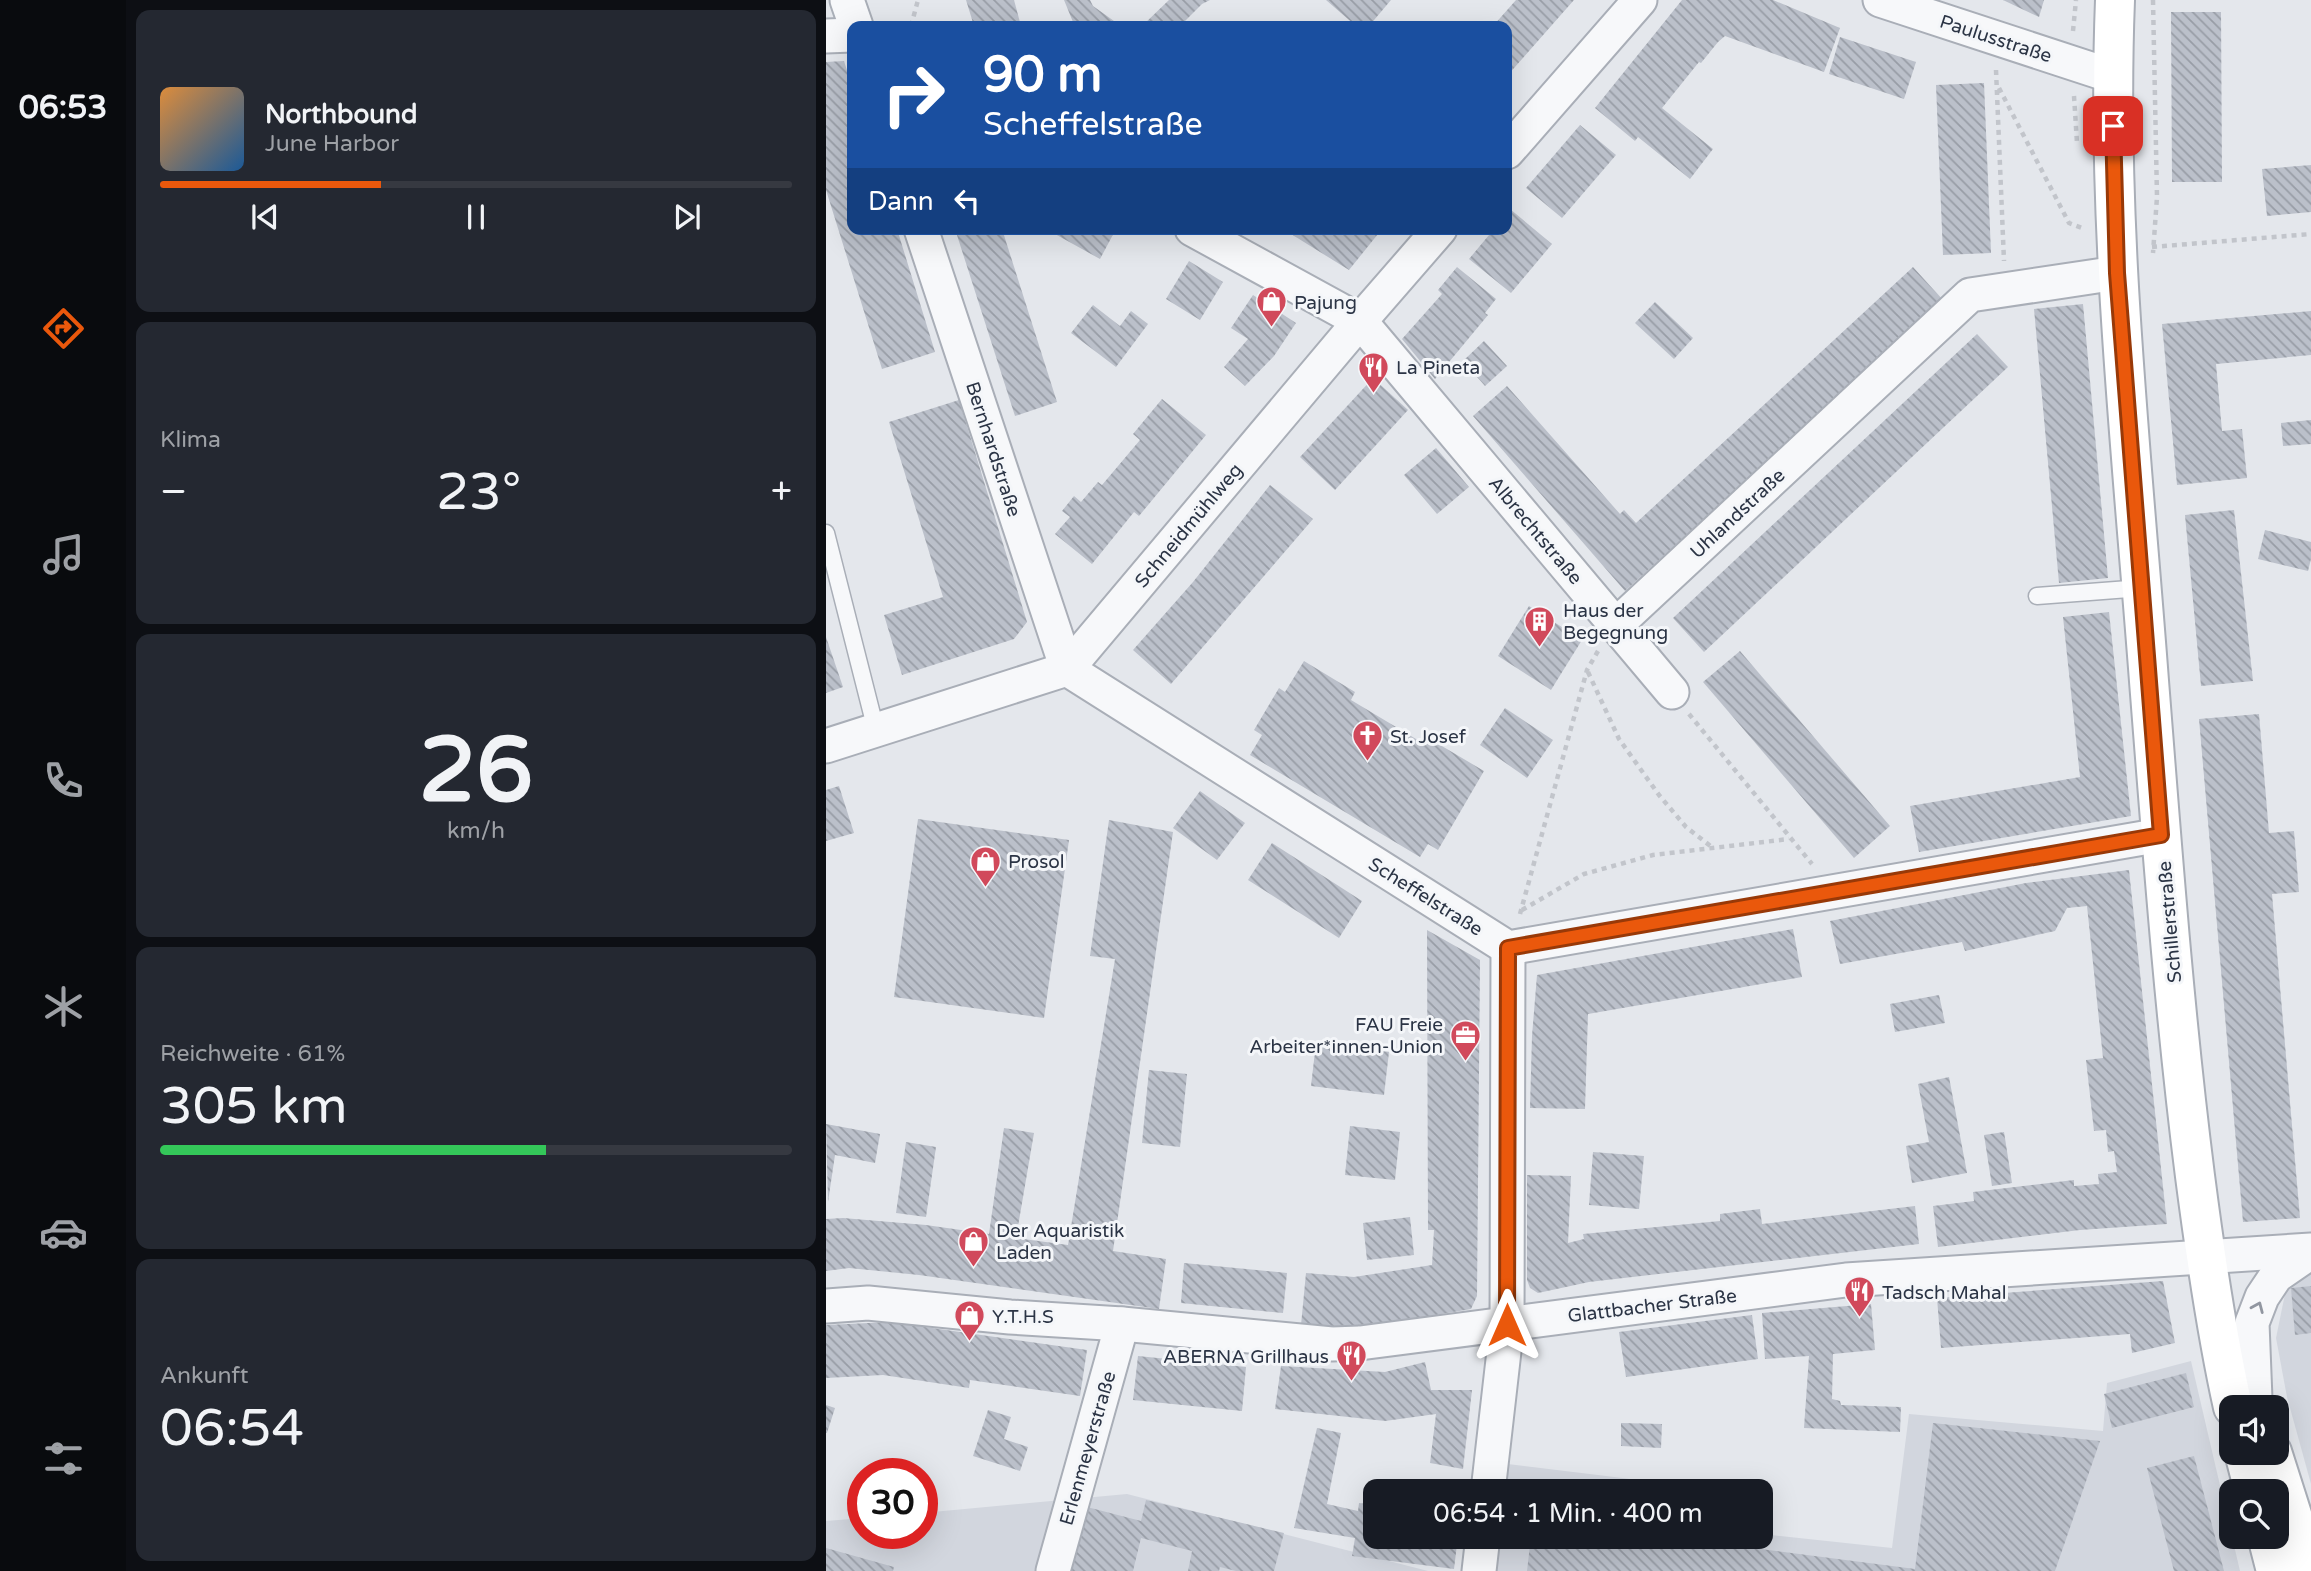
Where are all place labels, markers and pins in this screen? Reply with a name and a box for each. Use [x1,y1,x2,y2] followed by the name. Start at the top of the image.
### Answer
[2083,96,2143,156] pin
[1254,285,1288,329] shop icon: Pajung
[1294,292,1357,314] place label: Pajung
[1356,350,1390,394] restaurant icon: La Pineta
[1396,357,1480,379] place label: La Pineta
[1563,600,1668,644] place label: Haus der Begegnung
[1523,604,1557,648] building icon: Haus der Begegnung
[1350,719,1384,763] church icon: St. Josef
[1390,726,1467,748] place label: St. Josef
[968,844,1002,888] shop icon: Prosol
[1008,851,1065,873] place label: Prosol
[1249,1014,1443,1058] place label: FAU Freie Arbeiter*innen-Union
[1449,1018,1483,1062] office icon: FAU Freie Arbeiter*innen-Union
[996,1220,1124,1264] place label: Der Aquaristik Laden
[956,1224,990,1268] shop icon: Der Aquaristik Laden
[1842,1275,1876,1319] restaurant icon: Tadsch Mahal
[1882,1282,2007,1304] place label: Tadsch Mahal
[952,1299,986,1343] shop icon: Y.T.H.S
[992,1306,1054,1328] place label: Y.T.H.S
[1335,1339,1369,1383] restaurant icon: ABERNA Grillhaus
[1163,1346,1329,1368] place label: ABERNA Grillhaus

